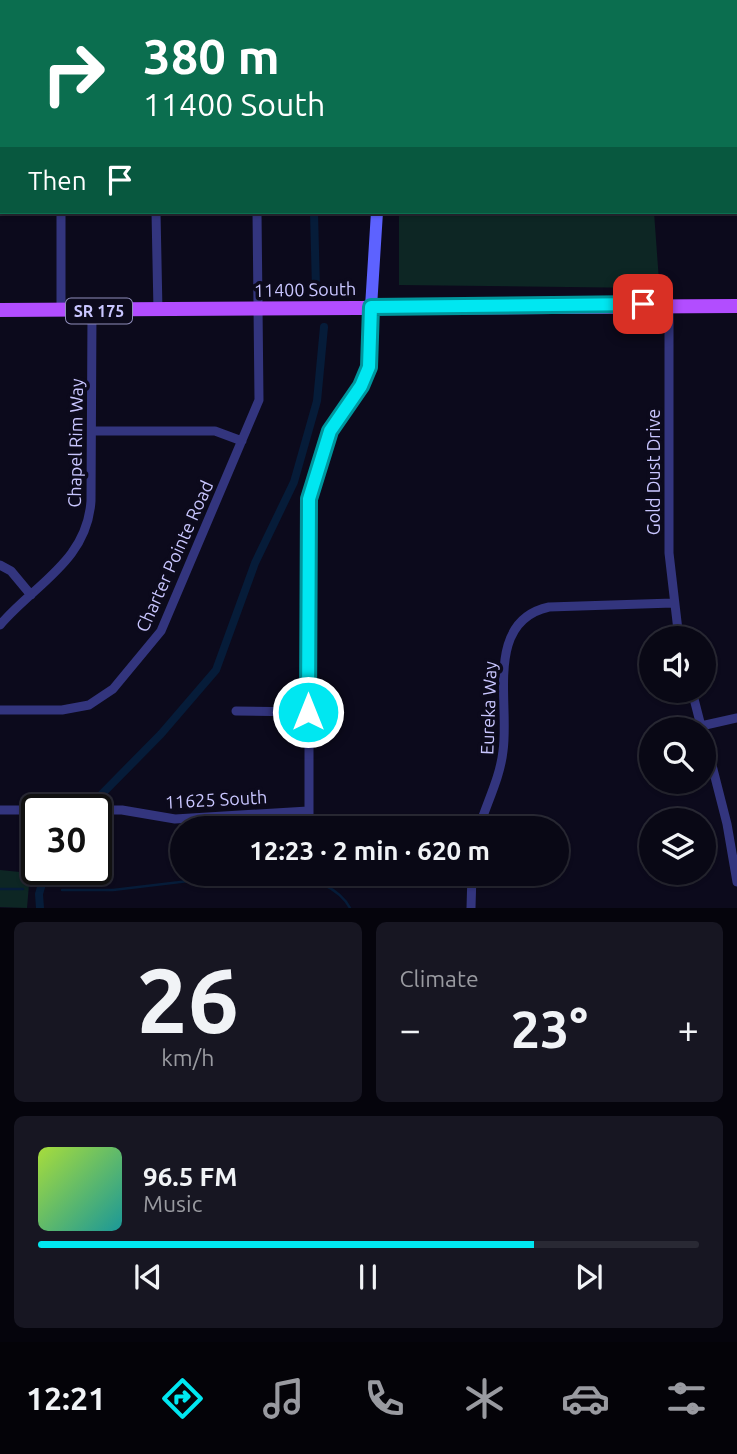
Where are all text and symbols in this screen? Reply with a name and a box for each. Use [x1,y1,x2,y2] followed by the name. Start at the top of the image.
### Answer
[28,28,119,119] icon: right
[143,28,280,83] text: 380 m
[143,86,325,122] text: 11400 South
[101,161,139,199] icon: arrive
[28,166,87,195] text: Then
[613,274,673,334] pin
[254,278,356,300] street label: 11400 South
[624,285,662,323] icon: arrive
[66,298,132,324] road number: SR 175
[64,378,86,508] street label: Chapel Rim Way
[643,409,663,535] street label: Gold Dust Drive
[132,477,216,635] street label: Charter Pointe Road
[639,626,716,885] map controls
[639,626,716,703] button: sound
[476,661,500,755] street label: Eureka Way
[271,675,345,749] position arrow
[639,717,716,794] button: search
[164,786,268,812] street label: 11625 South
[21,794,112,885] speed limit sign: 30
[639,808,716,885] button: layers
[249,836,490,865] text: 12:23 · 2 min · 620 m
[136,948,239,1050] text: 26
[400,966,479,991] text: Climate
[511,1000,588,1058] text: 23°
[400,1008,421,1050] text: −
[678,1008,699,1050] text: +
[161,1045,214,1070] text: km/h
[143,1162,237,1191] text: 96.5 FM
[143,1191,202,1216] text: Music
[129,1258,167,1296] icon: previous
[349,1258,387,1296] icon: pause
[570,1258,608,1296] icon: next
[158,1374,207,1423] icon: directions
[259,1374,308,1423] icon: music
[360,1374,409,1423] icon: phone
[460,1374,509,1423] icon: climate
[561,1374,610,1423] icon: car
[662,1374,711,1423] icon: filters
[26,1380,106,1416] text: 12:21

